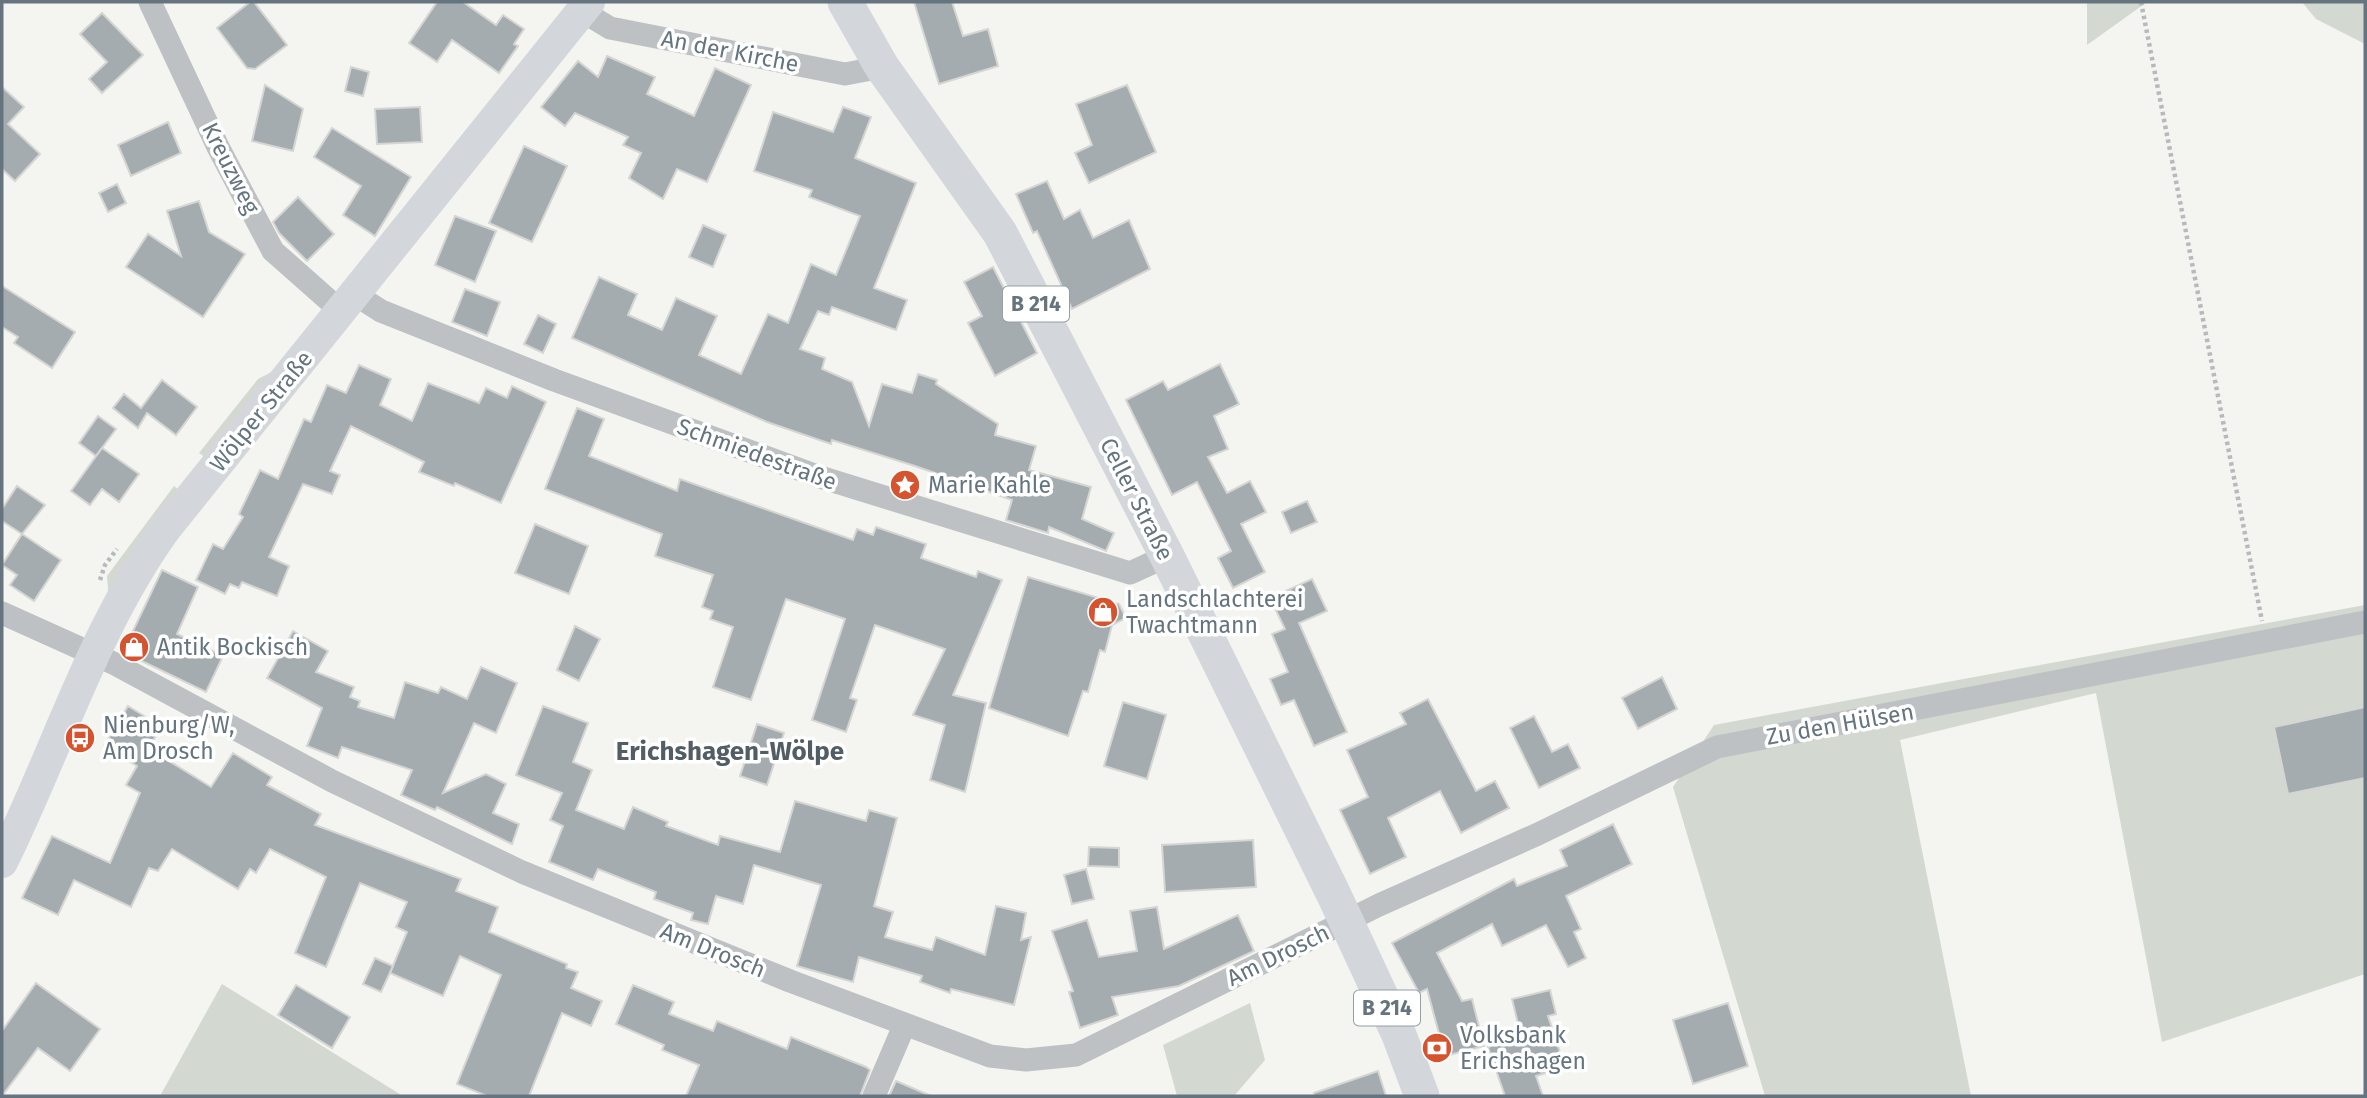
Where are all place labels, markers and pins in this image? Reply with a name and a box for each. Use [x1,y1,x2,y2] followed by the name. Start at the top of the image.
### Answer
[888,468,922,502] place icon: Marie Kahle
[928,471,1051,499] place label: Marie Kahle
[1126,585,1304,639] place label: Landschlachterei Twachtmann
[1086,595,1120,629] shop icon: Landschlachterei Twachtmann
[117,630,151,664] shop icon: Antik Bockisch
[157,633,308,661] place label: Antik Bockisch
[103,711,235,765] place label: Nienburg/W, Am Drosch
[63,721,97,755] bus stop icon: Nienburg/W, Am Drosch
[1460,1021,1586,1075] place label: Volksbank Erichshagen
[1420,1031,1454,1065] bank icon: Volksbank Erichshagen

